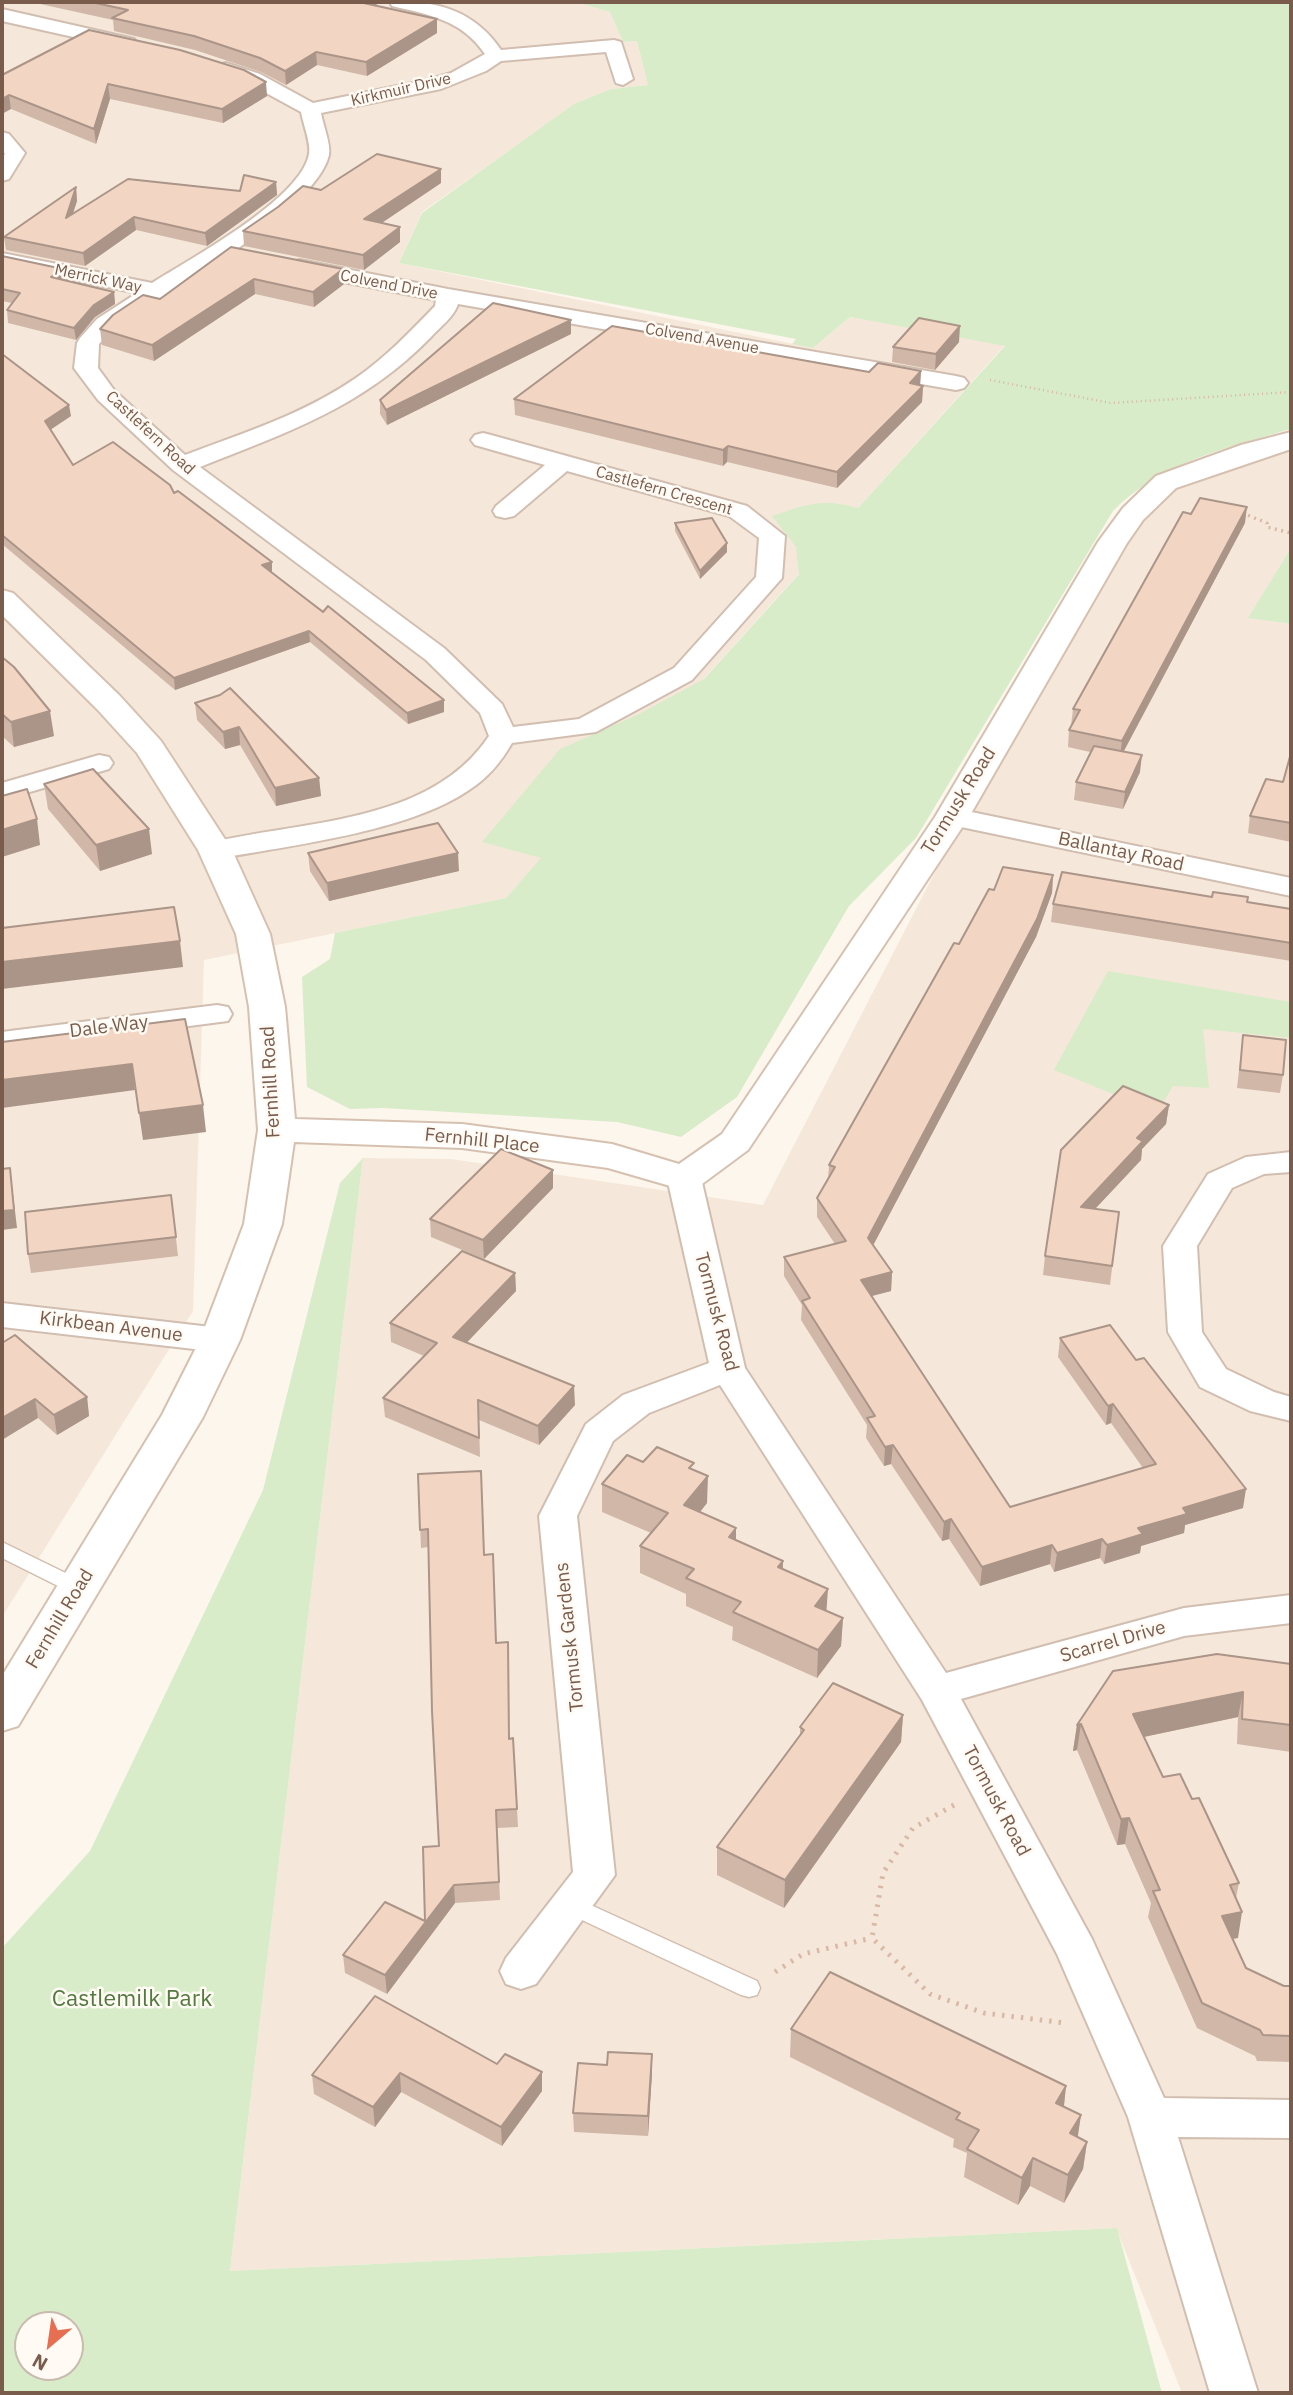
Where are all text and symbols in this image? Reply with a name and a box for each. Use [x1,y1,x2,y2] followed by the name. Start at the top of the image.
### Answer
[349,69,453,111] street label: Kirkmuir Drive
[53,260,143,298] street label: Merrick Way
[339,266,439,304] street label: Colvend Drive
[644,320,760,358] street label: Colvend Avenue
[102,387,198,479] street label: Castlefern Road
[593,462,735,520] street label: Castlefern Crescent
[917,743,1001,859] street label: Tormusk Road
[1056,828,1186,876] street label: Ballantay Road
[68,1011,150,1043] street label: Dale Way
[257,1025,285,1139] street label: Fernhill Road
[423,1124,541,1158] street label: Fernhill Place
[689,1250,743,1374] street label: Tormusk Road
[38,1307,184,1347] street label: Kirkbean Avenue
[551,1561,589,1713] street label: Tormusk Gardens
[21,1565,99,1673] street label: Fernhill Road
[1058,1616,1168,1668] street label: Scarrel Drive
[957,1742,1035,1860] street label: Tormusk Road
[52,1985,212,2013] park label: Castlemilk Park
[14,2311,84,2381] north arrow
[28,2349,52,2376] text: N

